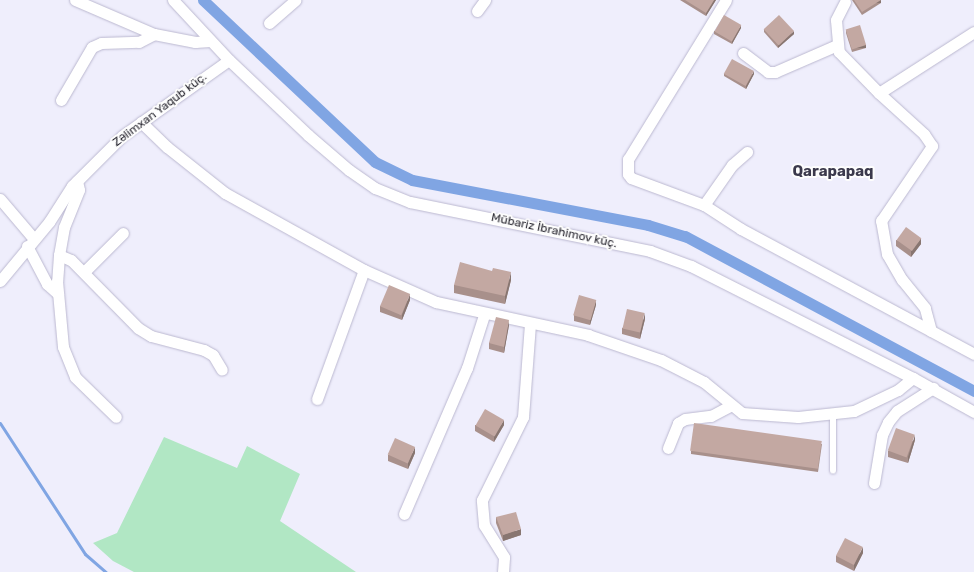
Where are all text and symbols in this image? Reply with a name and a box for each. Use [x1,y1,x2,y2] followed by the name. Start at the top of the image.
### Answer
[110,70,210,150] street label: Zəlimxan Yaqub küç.
[792,163,874,181] district label: Qarapapaq
[490,211,618,251] street label: Mübariz İbrahimov küç.

